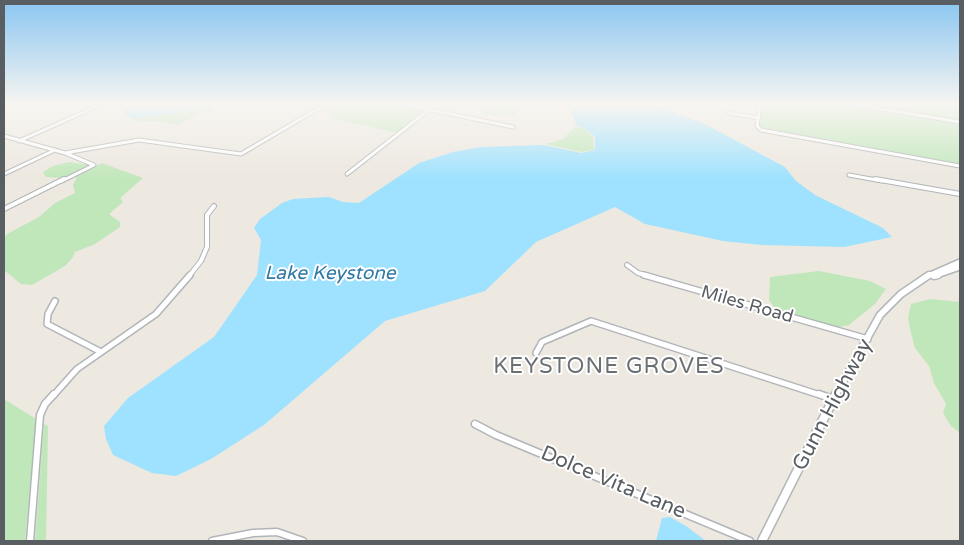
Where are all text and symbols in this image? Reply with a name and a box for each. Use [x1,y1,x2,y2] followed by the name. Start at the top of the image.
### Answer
[264,263,396,285] water label: Lake Keystone
[698,282,796,328] street label: Miles Road
[788,335,878,475] street label: Gunn Highway
[491,354,727,380] district label: KEYSTONE GROVES
[537,441,689,525] street label: Dolce Vita Lane

